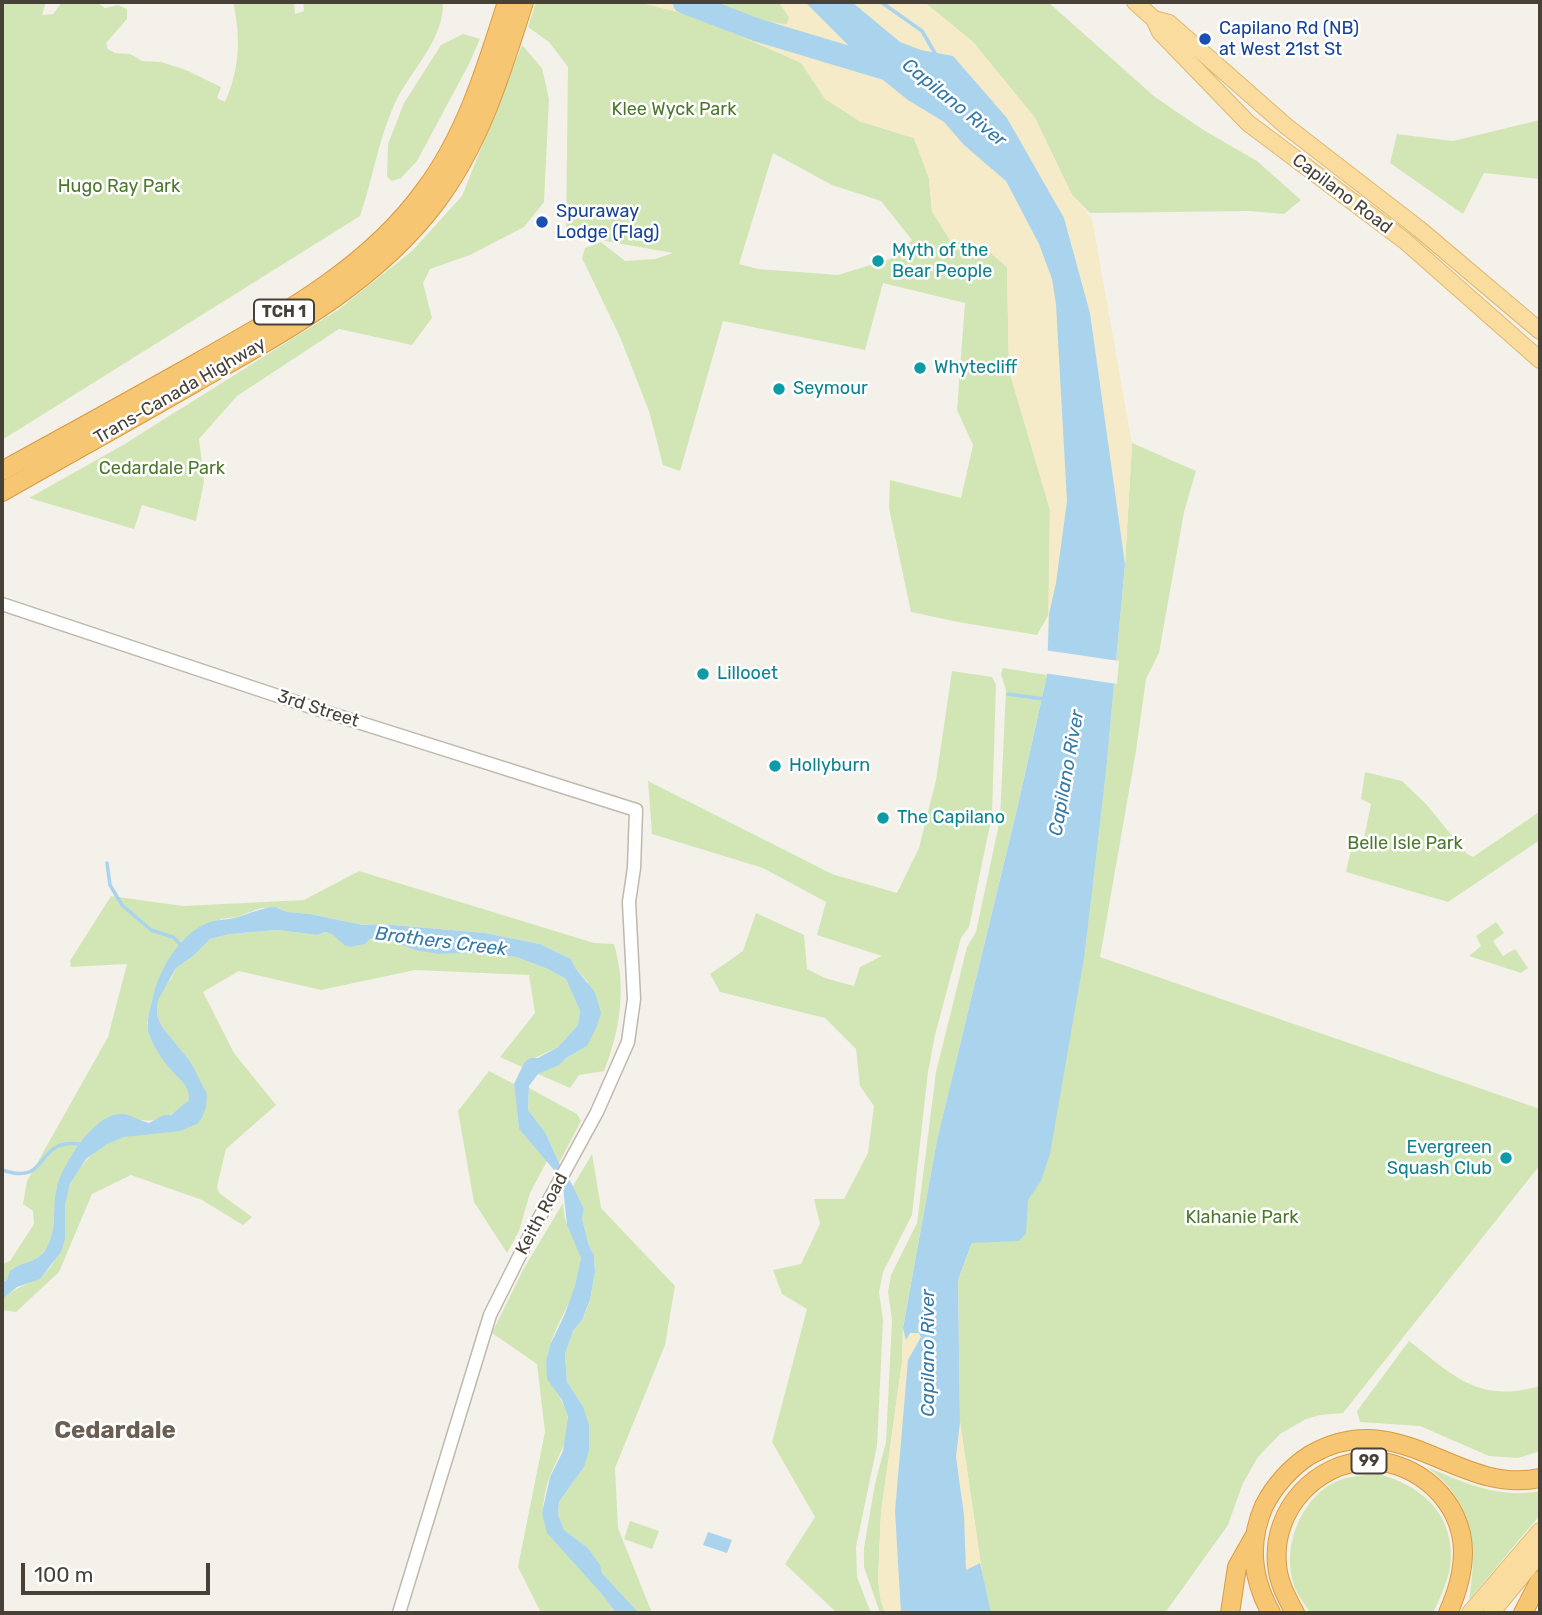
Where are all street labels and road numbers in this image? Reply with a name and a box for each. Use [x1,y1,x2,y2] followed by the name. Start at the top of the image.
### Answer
[1288,149,1396,239] street label: Capilano Road
[254,300,314,324] road number: TCH 1
[90,333,270,449] street label: Trans-Canada Highway
[274,686,362,732] street label: 3rd Street
[511,1169,573,1259] street label: Keith Road
[1352,1448,1386,1474] road number: 99

